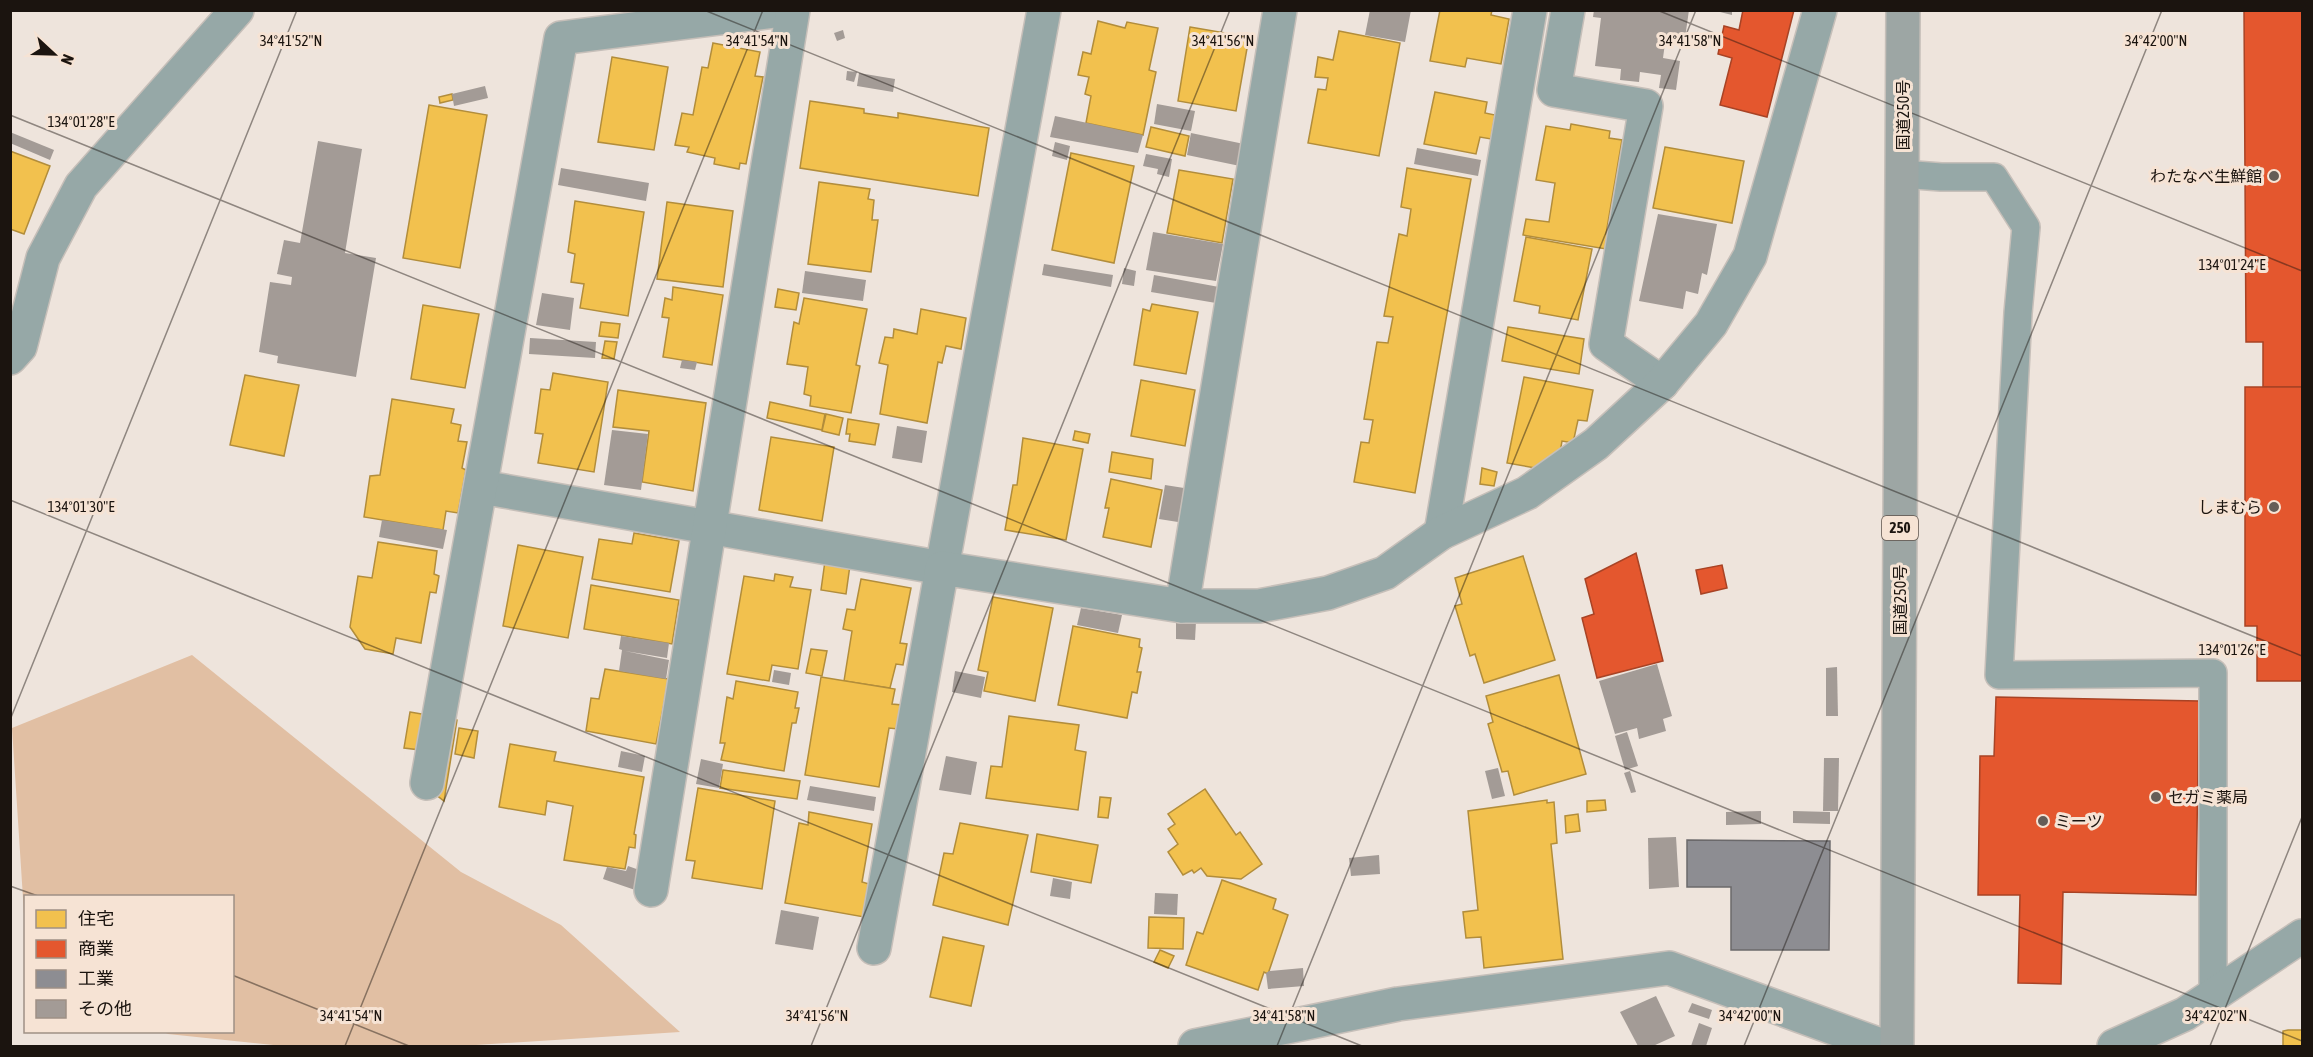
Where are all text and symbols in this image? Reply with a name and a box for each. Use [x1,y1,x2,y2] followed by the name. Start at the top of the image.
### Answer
[24,24,84,84] north arrow
[260,32,322,49] text: 34°41'52"N
[726,32,788,49] text: 34°41'54"N
[1192,32,1254,49] text: 34°41'56"N
[1659,32,1721,49] text: 34°41'58"N
[2125,32,2187,49] text: 34°42'00"N
[58,52,78,67] text: N
[1894,80,1912,150] street label: 国道250号
[47,113,115,130] text: 134°01'28"E
[2150,167,2262,185] place label: わたなべ生鮮館
[2267,169,2281,183] marker: わたなべ生鮮館
[2198,256,2266,273] text: 134°01'24"E
[47,498,115,515] text: 134°01'30"E
[2198,498,2262,516] place label: しまむら
[2267,500,2281,514] marker: しまむら
[1882,516,1918,540] road number: 250
[1891,565,1909,635] street label: 国道250号
[2198,641,2266,658] text: 134°01'26"E
[2168,788,2248,806] place label: セガミ薬局
[2149,790,2163,804] marker: セガミ薬局
[2055,812,2103,830] place label: ミーツ
[2036,814,2050,828] marker: ミーツ
[24,895,234,1033] legend
[78,908,114,929] text: 住宅
[78,938,114,959] text: 商業
[78,968,114,989] text: 工業
[78,998,132,1019] text: その他
[320,1007,382,1024] text: 34°41'54"N
[786,1007,848,1024] text: 34°41'56"N
[1253,1007,1315,1024] text: 34°41'58"N
[1719,1007,1781,1024] text: 34°42'00"N
[2185,1007,2247,1024] text: 34°42'02"N

